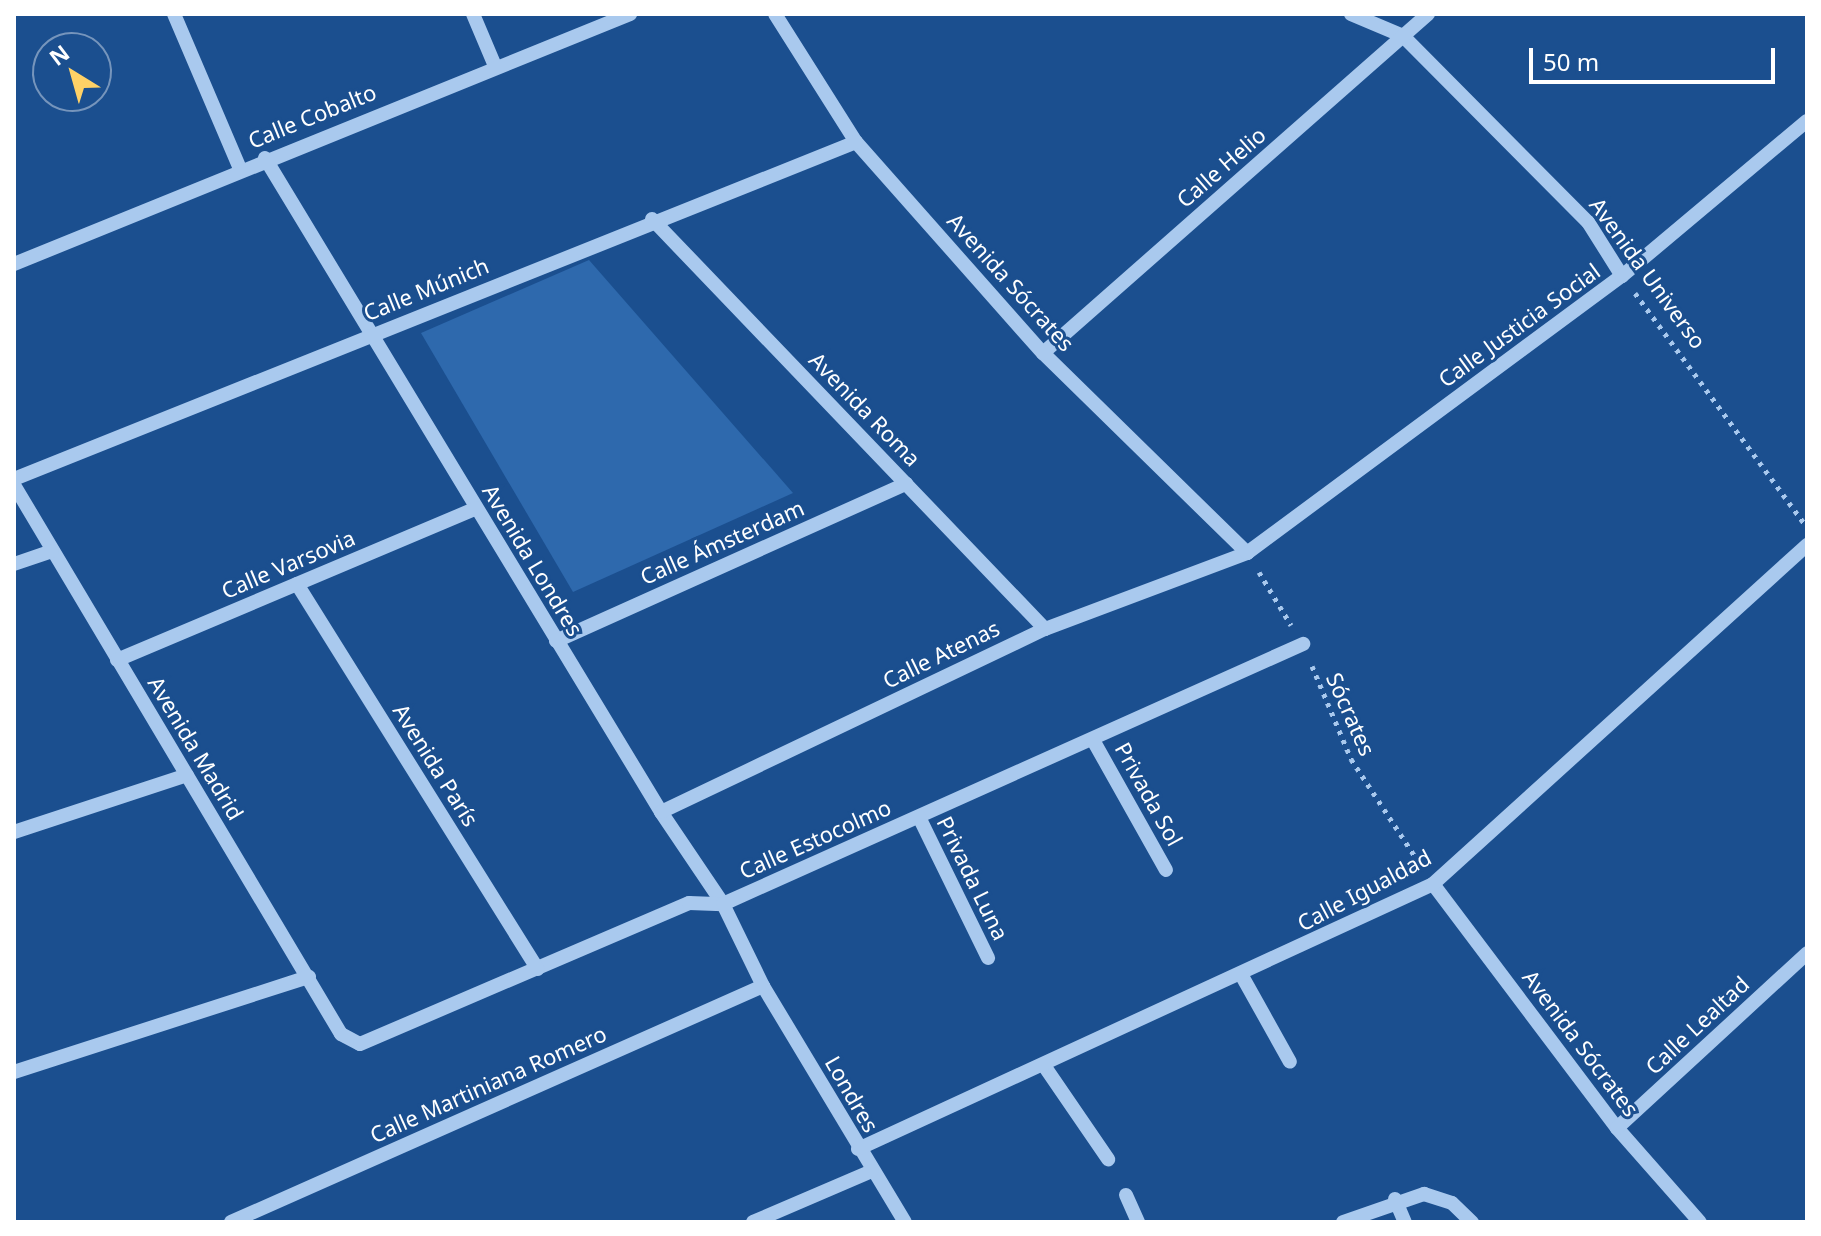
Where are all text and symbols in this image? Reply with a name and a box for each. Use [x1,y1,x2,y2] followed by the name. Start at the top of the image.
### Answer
[32,32,112,112] north arrow
[1533,32,1779,82] scale bar
[43,37,75,72] text: N
[1543,45,1599,78] text: 50 m
[244,78,380,154] street label: Calle Cobalto
[1171,121,1271,213] street label: Calle Helio
[1584,192,1712,354] street label: Avenida Universo
[942,208,1080,356] street label: Avenida Sócrates
[360,252,492,326] street label: Calle Múnich
[1433,257,1605,393] street label: Calle Justicia Social
[804,346,926,472] street label: Avenida Roma
[477,479,589,641] street label: Avenida Londres
[636,494,808,590] street label: Calle Ámsterdam
[217,524,359,604] street label: Calle Varsovia
[878,614,1004,694] street label: Calle Atenas
[1321,669,1381,759] street label: Sócrates
[143,672,249,824] street label: Avenida Madrid
[388,699,484,831] street label: Avenida París
[1110,738,1188,850] street label: Privada Sol
[735,794,895,884] street label: Calle Estocolmo
[932,812,1014,944] street label: Privada Luna
[1293,844,1435,936] street label: Calle Igualdad
[1517,965,1645,1121] street label: Avenida Sócrates
[1640,971,1754,1079] street label: Calle Lealtad
[366,1020,610,1148] street label: Calle Martiniana Romero
[820,1051,884,1137] street label: Londres

